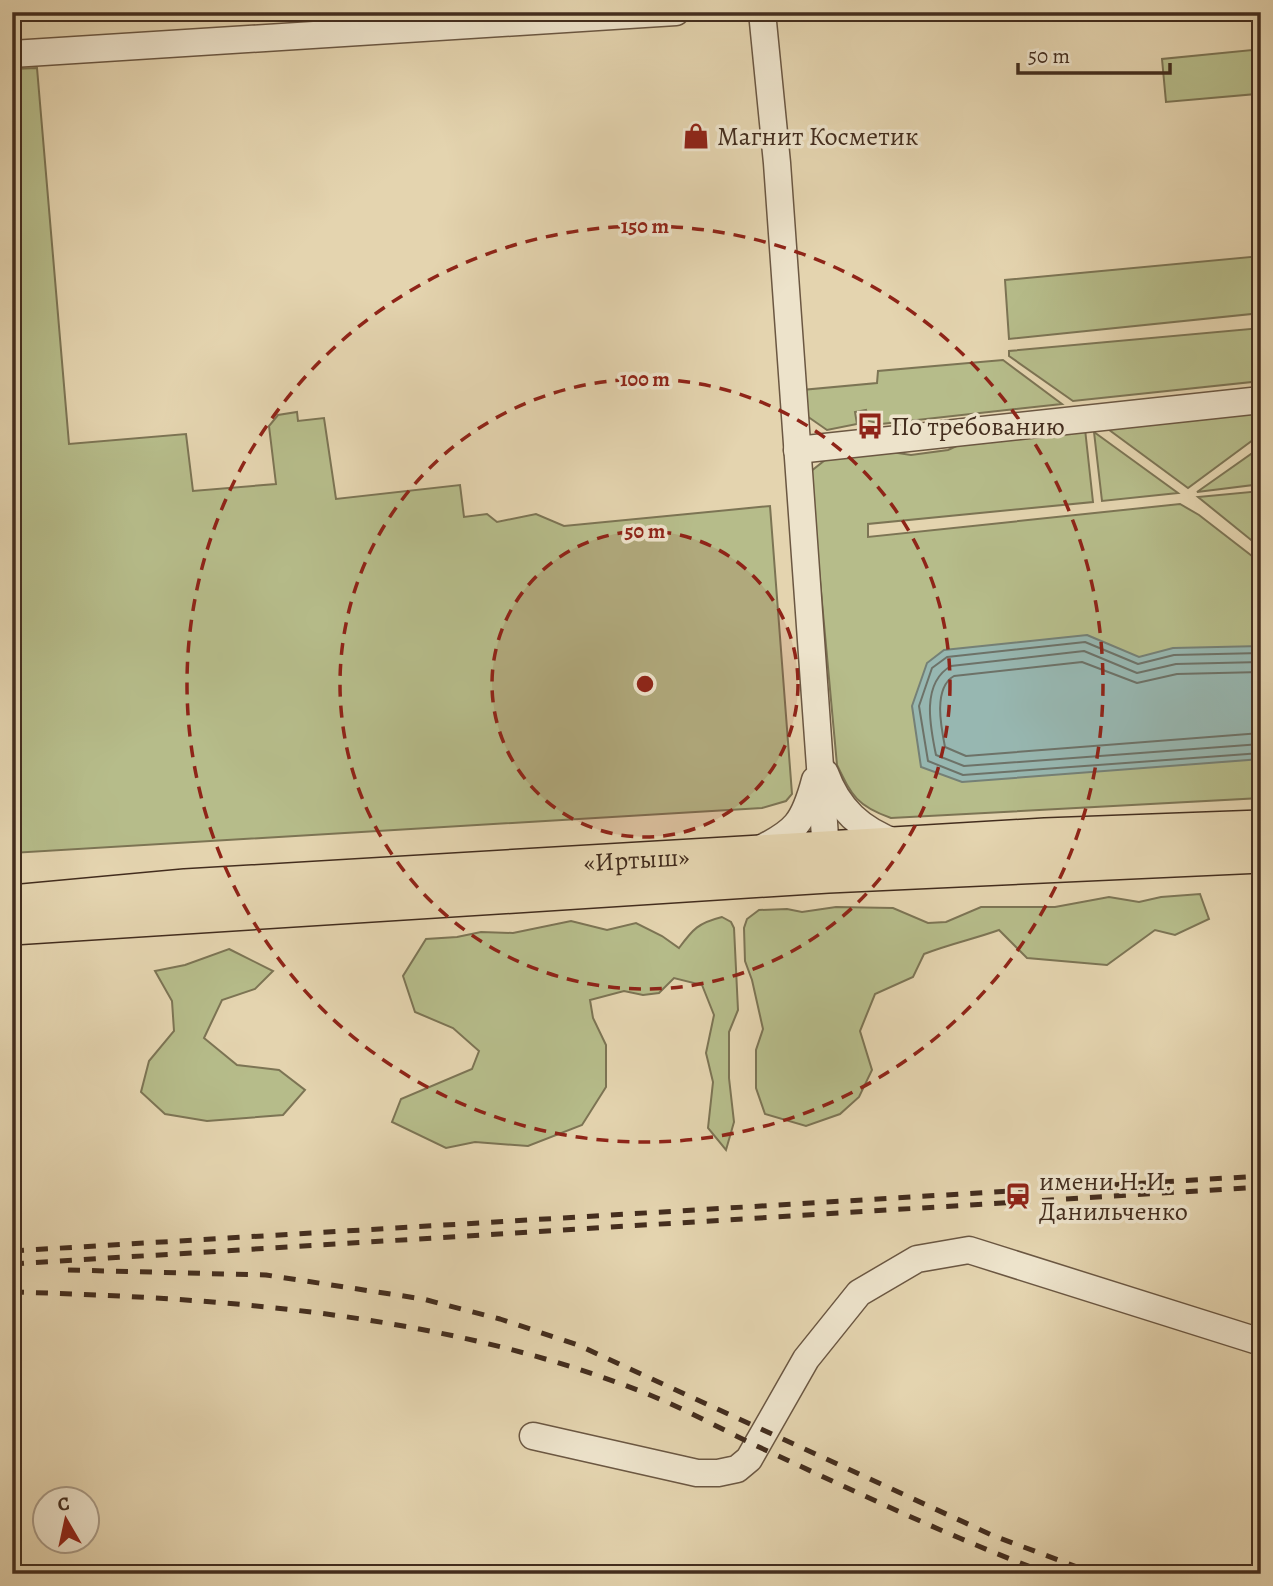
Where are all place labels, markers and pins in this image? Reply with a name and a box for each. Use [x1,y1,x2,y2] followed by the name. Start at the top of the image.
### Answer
[717,119,918,154] place label: Магнит Косметик
[681,121,711,151] shop icon: Магнит Косметик
[891,409,1065,444] place label: По требованию
[855,411,885,441] bus stop icon: По требованию
[633,672,657,696] centre of rings
[1039,1164,1188,1229] place label: имени Н.И. Данильченко
[1003,1181,1033,1211] station icon: имени Н.И. Данильченко

